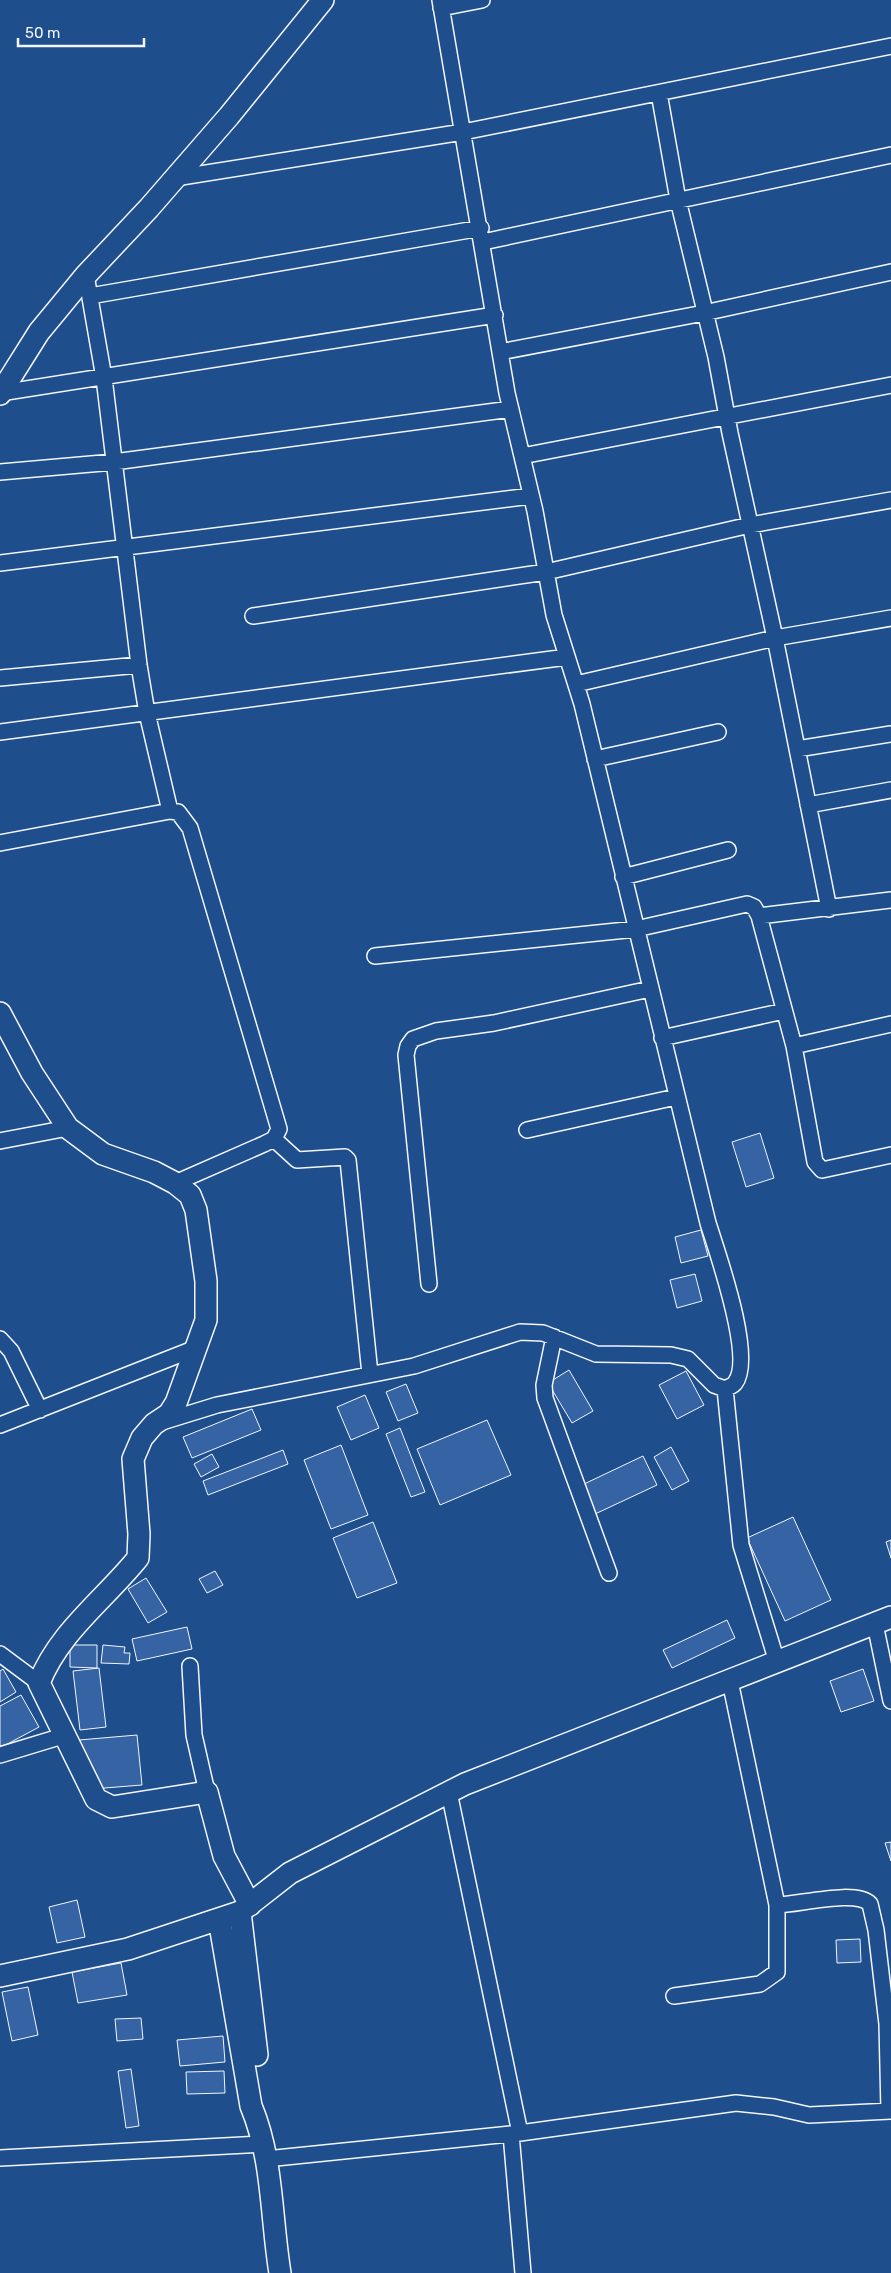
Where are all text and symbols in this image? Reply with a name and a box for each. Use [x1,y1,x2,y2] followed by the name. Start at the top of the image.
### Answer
[18,15,144,47] scale bar
[25,24,60,42] text: 50 m

